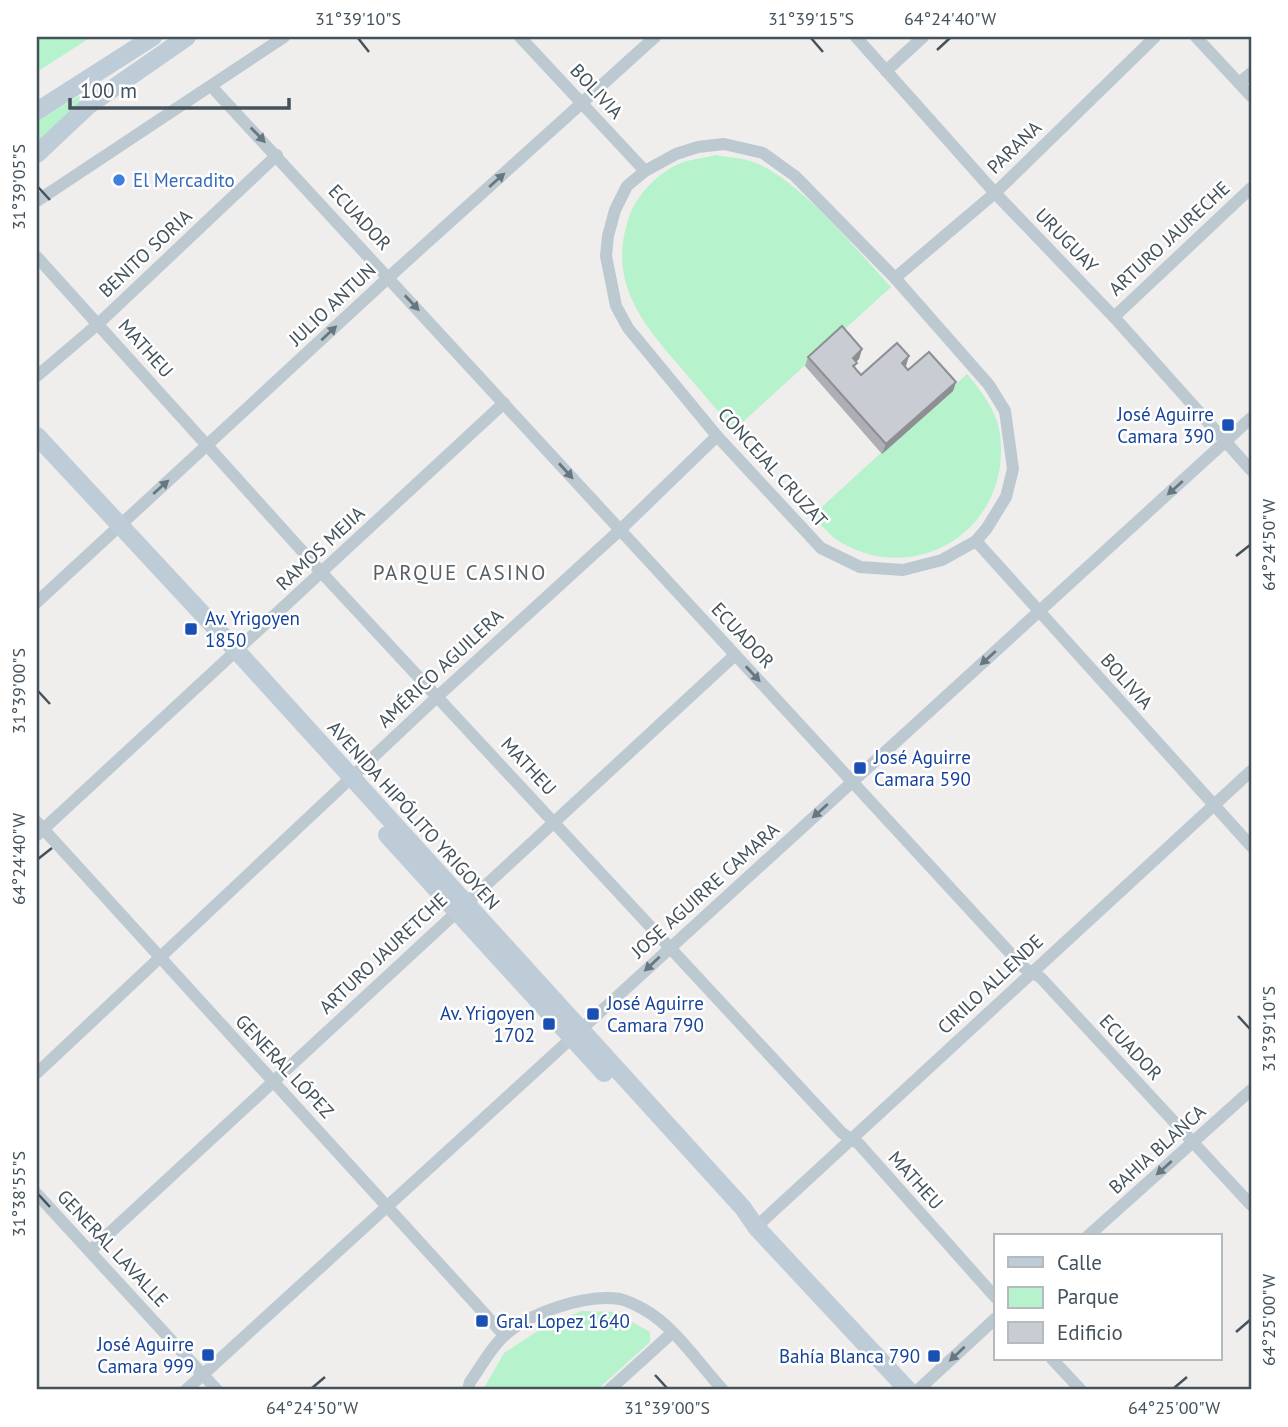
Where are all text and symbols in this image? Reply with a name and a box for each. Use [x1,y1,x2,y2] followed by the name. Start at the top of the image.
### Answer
[315,7,401,30] text: 31°39'10"S
[768,7,854,30] text: 31°39'15"S
[904,7,996,30] text: 64°24'40"W
[565,58,629,124] street label: BOLIVIA
[70,66,289,110] scale bar
[80,77,137,104] text: 100 m
[982,115,1046,179] street label: PARANA
[250,127,267,144] one-way arrow
[7,144,30,230] text: 31°39'05"S
[133,168,235,192] place label: El Mercadito
[111,172,127,188] marker: El Mercadito
[488,172,506,188] one-way arrow
[1103,176,1235,300] street label: ARTURO JAURECHE
[324,179,396,255] street label: ECUADOR
[1030,203,1104,278] street label: URUGUAY
[94,204,196,302] street label: BENITO SORIA
[283,258,381,351] street label: JULIO ANTUN
[404,294,420,311] one-way arrow
[113,314,179,382] street label: MATHEU
[320,325,338,341] one-way arrow
[713,402,833,532] street label: CONCEJAL CRUZAT
[1116,402,1214,448] place label: José Aguirre Camara 390
[1220,417,1236,433] marker: José Aguirre Camara 390
[558,462,574,480] one-way arrow
[152,479,169,495] one-way arrow
[1166,480,1184,496] one-way arrow
[1257,499,1280,591] text: 64°24'50"W
[271,501,369,595] street label: RAMOS MEJIA
[373,559,547,586] district label: PARQUE CASINO
[707,597,779,673] street label: ECUADOR
[372,604,508,732] street label: AMÉRICO AGUILERA
[205,606,300,652] place label: Av. Yrigoyen 1850
[183,621,199,637] marker: Av. Yrigoyen 1850
[7,648,30,734] text: 31°39'00"S
[1096,648,1158,714] street label: BOLIVIA
[980,650,997,665] one-way arrow
[745,665,761,683] one-way arrow
[323,716,505,914] street label: AVENIDA HIPÓLITO YRIGOYEN
[496,732,562,800] street label: MATHEU
[873,745,971,791] place label: José Aguirre Camara 590
[852,760,868,776] marker: José Aguirre Camara 590
[811,803,829,819] one-way arrow
[7,813,30,905] text: 64°24'40"W
[625,817,784,963] street label: JOSE AGUIRRE CAMARA
[314,887,452,1019] street label: ARTURO JAURETCHE
[932,929,1048,1039] street label: CIRILO ALLENDE
[644,956,661,972] one-way arrow
[1257,986,1280,1072] text: 31°39'10"S
[606,991,704,1037] place label: José Aguirre Camara 790
[440,1001,535,1047] place label: Av. Yrigoyen 1702
[585,1006,601,1022] marker: José Aguirre Camara 790
[231,1009,339,1123] street label: GENERAL LÓPEZ
[1095,1009,1167,1085] street label: ECUADOR
[541,1016,557,1032] marker: Av. Yrigoyen 1702
[1104,1099,1210,1199] street label: BAHIA BLANCA
[883,1146,949,1214] street label: MATHEU
[7,1151,30,1237] text: 31°38'55"S
[1155,1160,1173,1176] one-way arrow
[52,1184,174,1312] street label: GENERAL LAVALLE
[994,1234,1222,1360] legend
[1057,1249,1102,1276] text: Calle
[1257,1274,1280,1366] text: 64°25'00"W
[1057,1283,1119,1310] text: Parque
[496,1309,630,1333] place label: Gral. Lopez 1640
[474,1313,490,1329] marker: Gral. Lopez 1640
[1057,1319,1123,1346] text: Edificio
[96,1332,194,1378] place label: José Aguirre Camara 999
[779,1344,920,1368] place label: Bahía Blanca 790
[948,1346,966,1362] one-way arrow
[200,1347,216,1363] marker: José Aguirre Camara 999
[926,1348,942,1364] marker: Bahía Blanca 790
[266,1396,358,1419] text: 64°24'50"W
[624,1396,710,1419] text: 31°39'00"S
[1128,1396,1220,1419] text: 64°25'00"W

